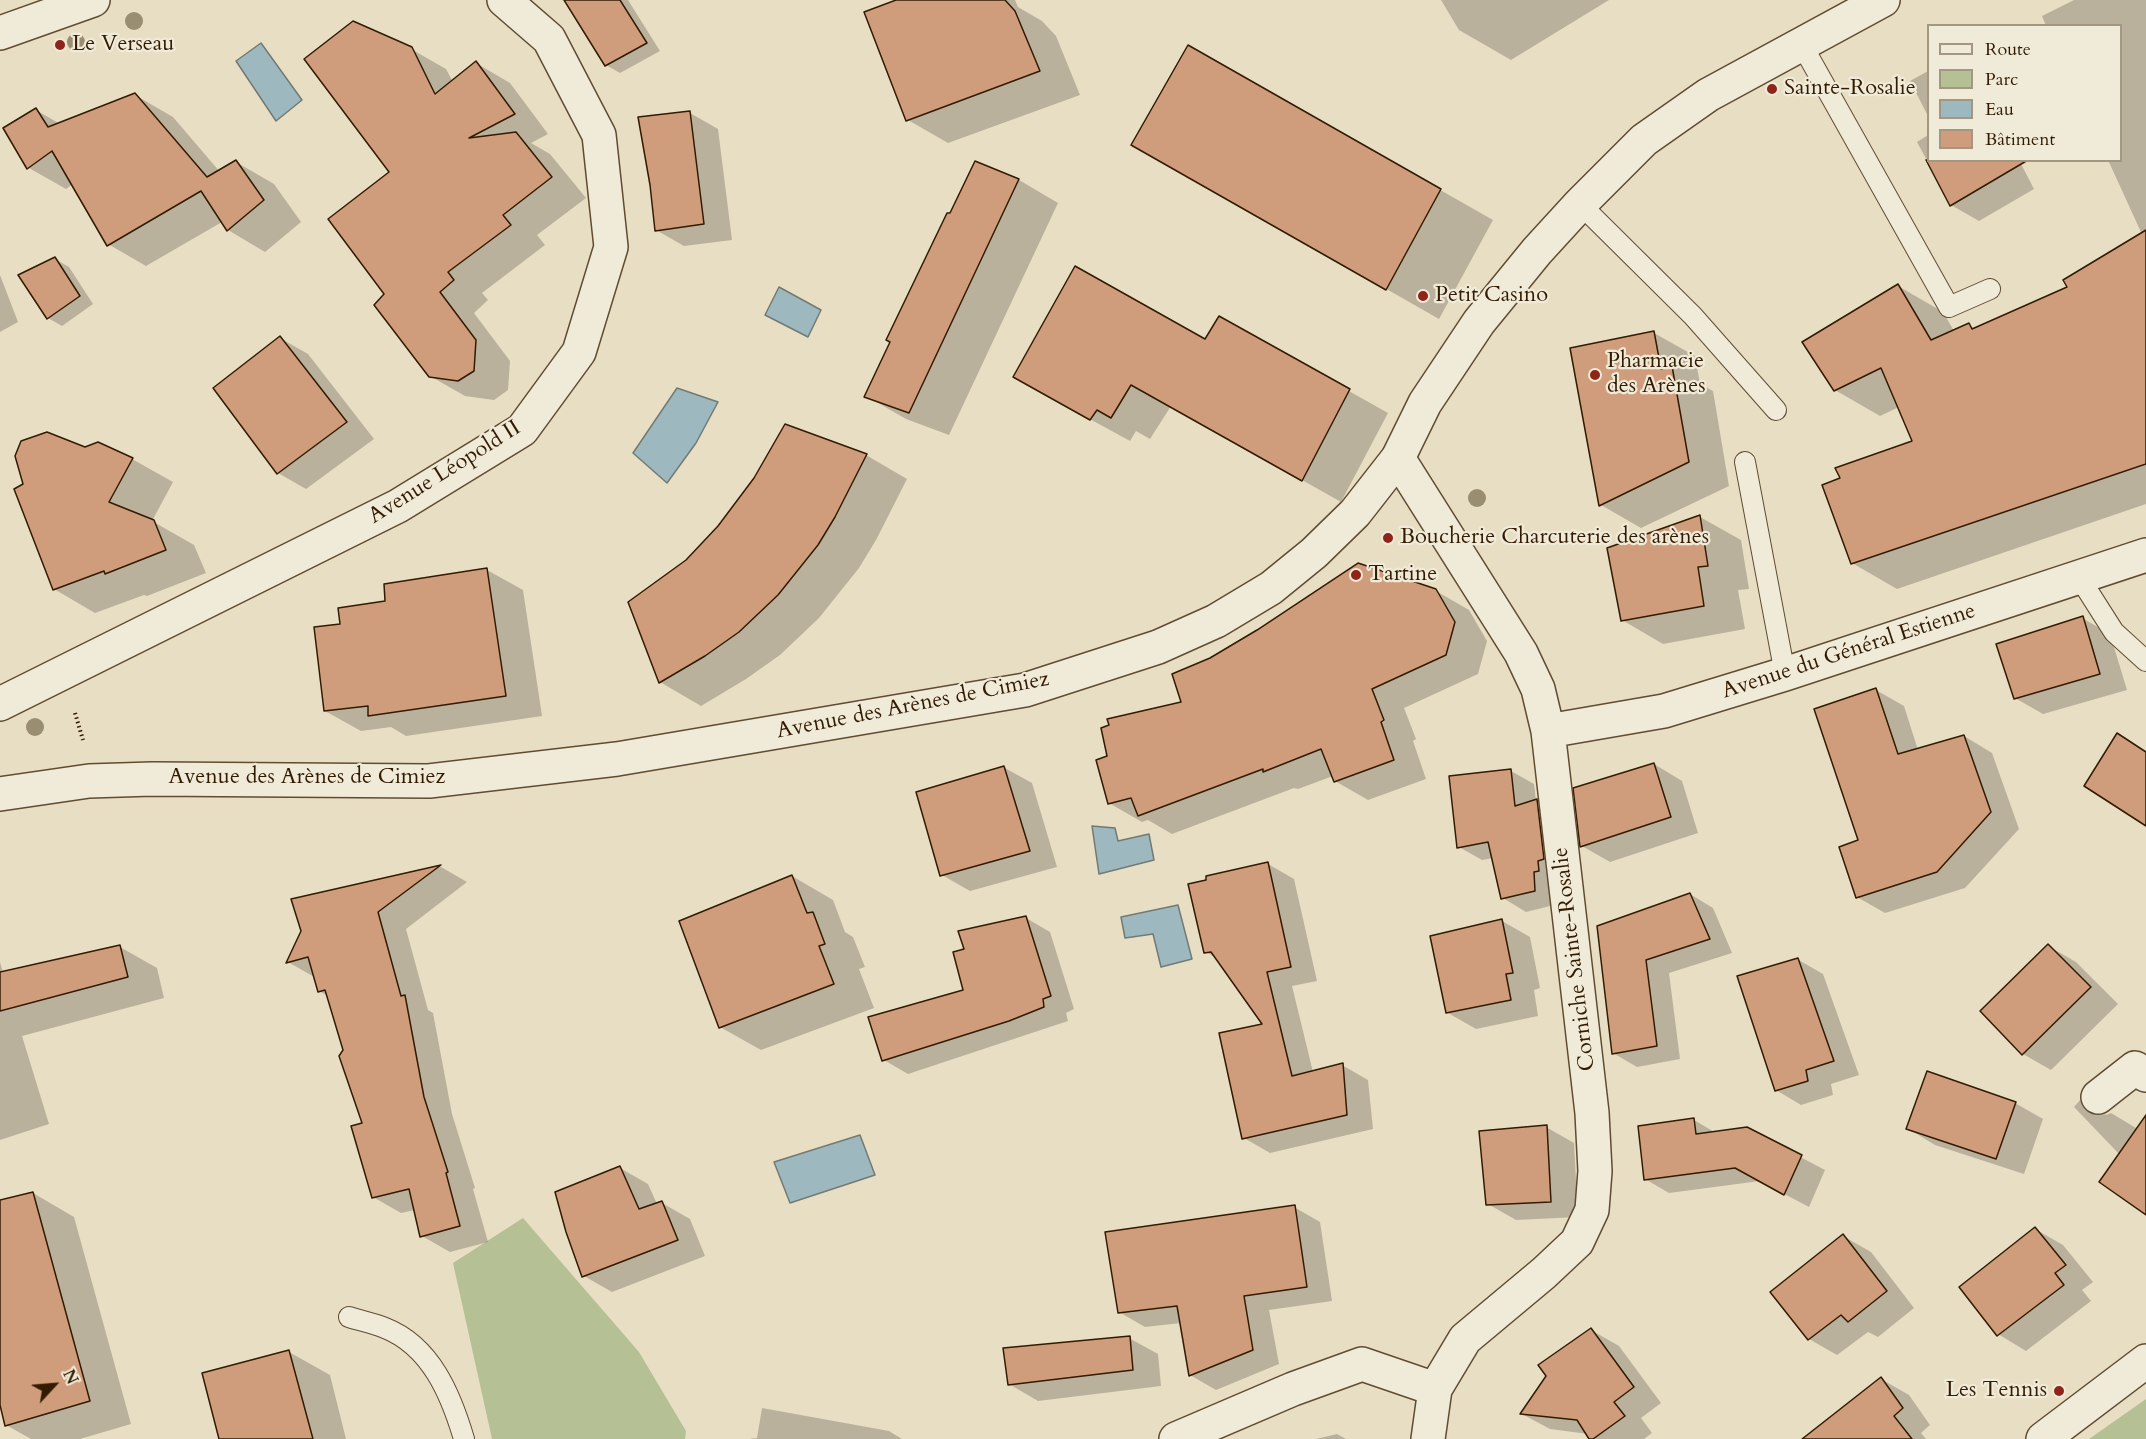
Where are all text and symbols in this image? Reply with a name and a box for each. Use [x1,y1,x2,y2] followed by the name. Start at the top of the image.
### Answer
[1927,24,2122,162] legend
[72,32,174,58] place label: Le Verseau
[1985,37,2031,62] text: Route
[53,38,67,52] marker: Le Verseau
[1985,67,2018,92] text: Parc
[1784,76,1916,102] place label: Sainte-Rosalie
[1765,82,1779,96] marker: Sainte-Rosalie
[1985,97,2014,122] text: Eau
[1985,127,2055,152] text: Bâtiment
[1435,283,1548,309] place label: Petit Casino
[1416,289,1430,303] marker: Petit Casino
[1607,349,1705,400] place label: Pharmacie des Arènes
[1588,368,1602,382] marker: Pharmacie des Arènes
[364,416,526,530] street label: Avenue Léopold II
[1400,525,1709,551] place label: Boucherie Charcuterie des arènes
[1381,531,1395,545] marker: Boucherie Charcuterie des arènes
[1368,562,1437,588] place label: Tartine
[1349,568,1363,582] marker: Tartine
[1719,599,1979,705] street label: Avenue du Général Estienne
[775,667,1051,745] street label: Avenue des Arènes de Cimiez
[169,765,445,791] street label: Avenue des Arènes de Cimiez
[1548,846,1602,1072] street label: Corniche Sainte-Rosalie
[24,1355,84,1415] north arrow
[57,1366,83,1388] text: N
[1946,1378,2047,1404] place label: Les Tennis
[2052,1384,2066,1398] marker: Les Tennis

